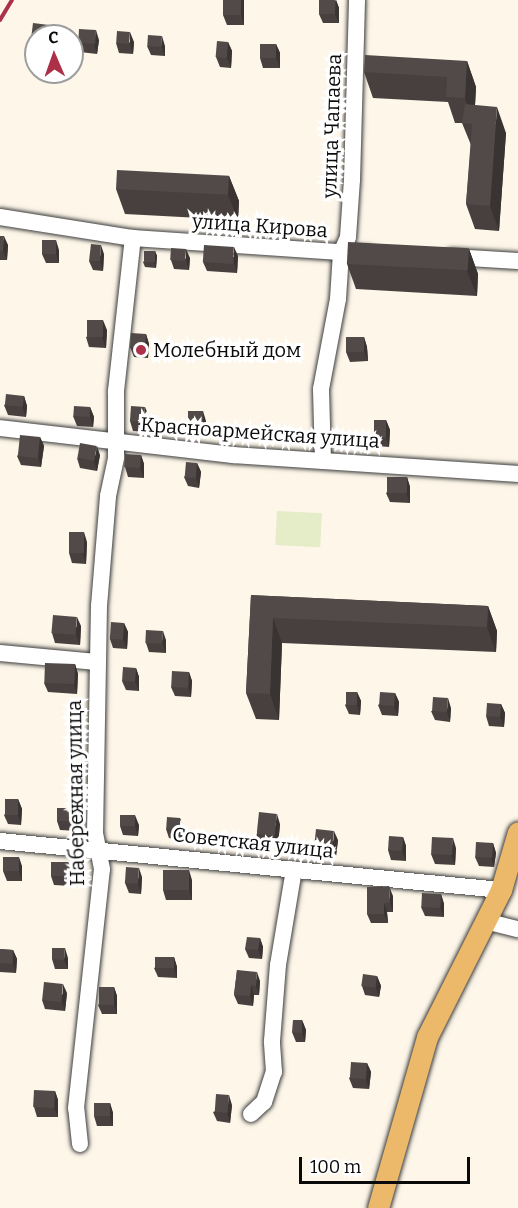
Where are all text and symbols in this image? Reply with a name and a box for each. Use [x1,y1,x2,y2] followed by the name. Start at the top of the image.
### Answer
[24,24,84,84] north arrow
[48,28,59,47] text: С
[317,53,347,199] street label: улица Чапаева
[191,209,329,243] street label: улица Кирова
[153,338,301,362] place label: Молебный дом
[134,343,148,357] marker: Молебный дом
[140,413,380,453] street label: Красноармейская улица
[62,700,90,886] street label: Набережная улица
[171,823,335,863] street label: Советская улица
[302,1145,473,1183] scale bar
[310,1156,361,1178] text: 100 m

